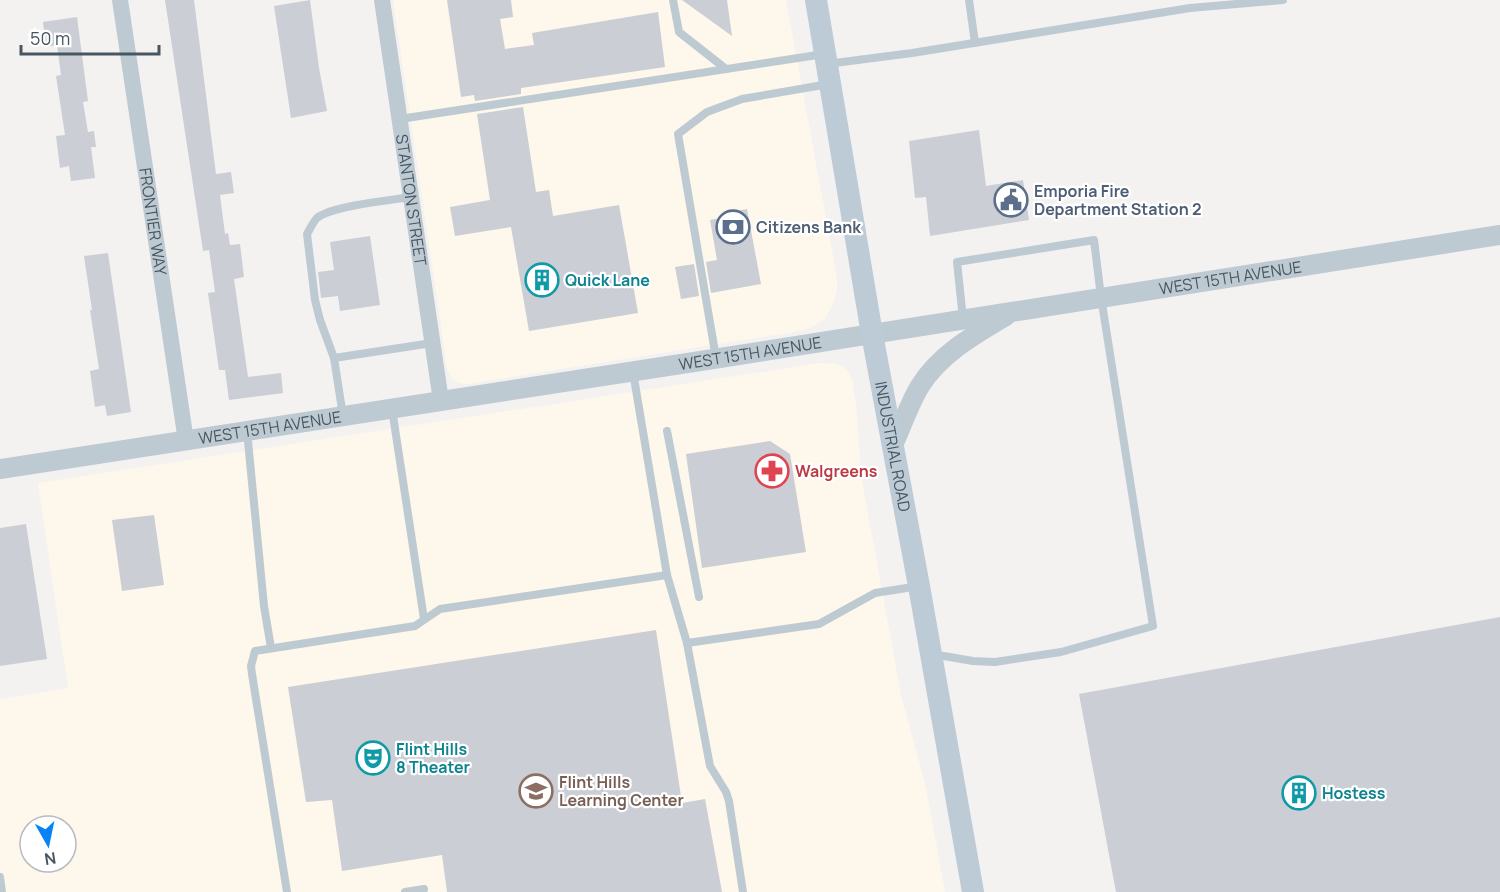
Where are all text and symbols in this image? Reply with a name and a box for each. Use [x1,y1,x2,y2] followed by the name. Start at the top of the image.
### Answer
[21,18,159,56] scale bar
[30,26,70,50] text: 50 m
[391,133,432,268] street label: STANTON STREET
[134,166,172,277] street label: FRONTIER WAY
[1034,180,1201,220] place label: Emporia Fire Department Station 2
[993,182,1029,218] public building icon: Emporia Fire Department Station 2
[715,209,751,245] bank icon: Citizens Bank
[756,216,861,238] place label: Citizens Bank
[1157,255,1303,300] street label: WEST 15TH AVENUE
[524,262,560,298] building icon: Quick Lane
[565,269,650,291] place label: Quick Lane
[677,331,823,375] street label: WEST 15TH AVENUE
[870,379,916,514] street label: INDUSTRIAL ROAD
[197,406,343,449] street label: WEST 15TH AVENUE
[754,453,790,489] pharmacy icon: Walgreens
[795,460,878,482] place label: Walgreens
[396,738,470,778] place label: Flint Hills 8 Theater
[355,740,391,776] theatre icon: Flint Hills 8 Theater
[559,771,684,811] place label: Flint Hills Learning Center
[518,773,554,809] school or university icon: Flint Hills Learning Center
[1281,775,1317,811] building icon: Hostess
[1322,782,1386,804] place label: Hostess
[18,814,78,874] north arrow
[43,847,58,871] text: N

